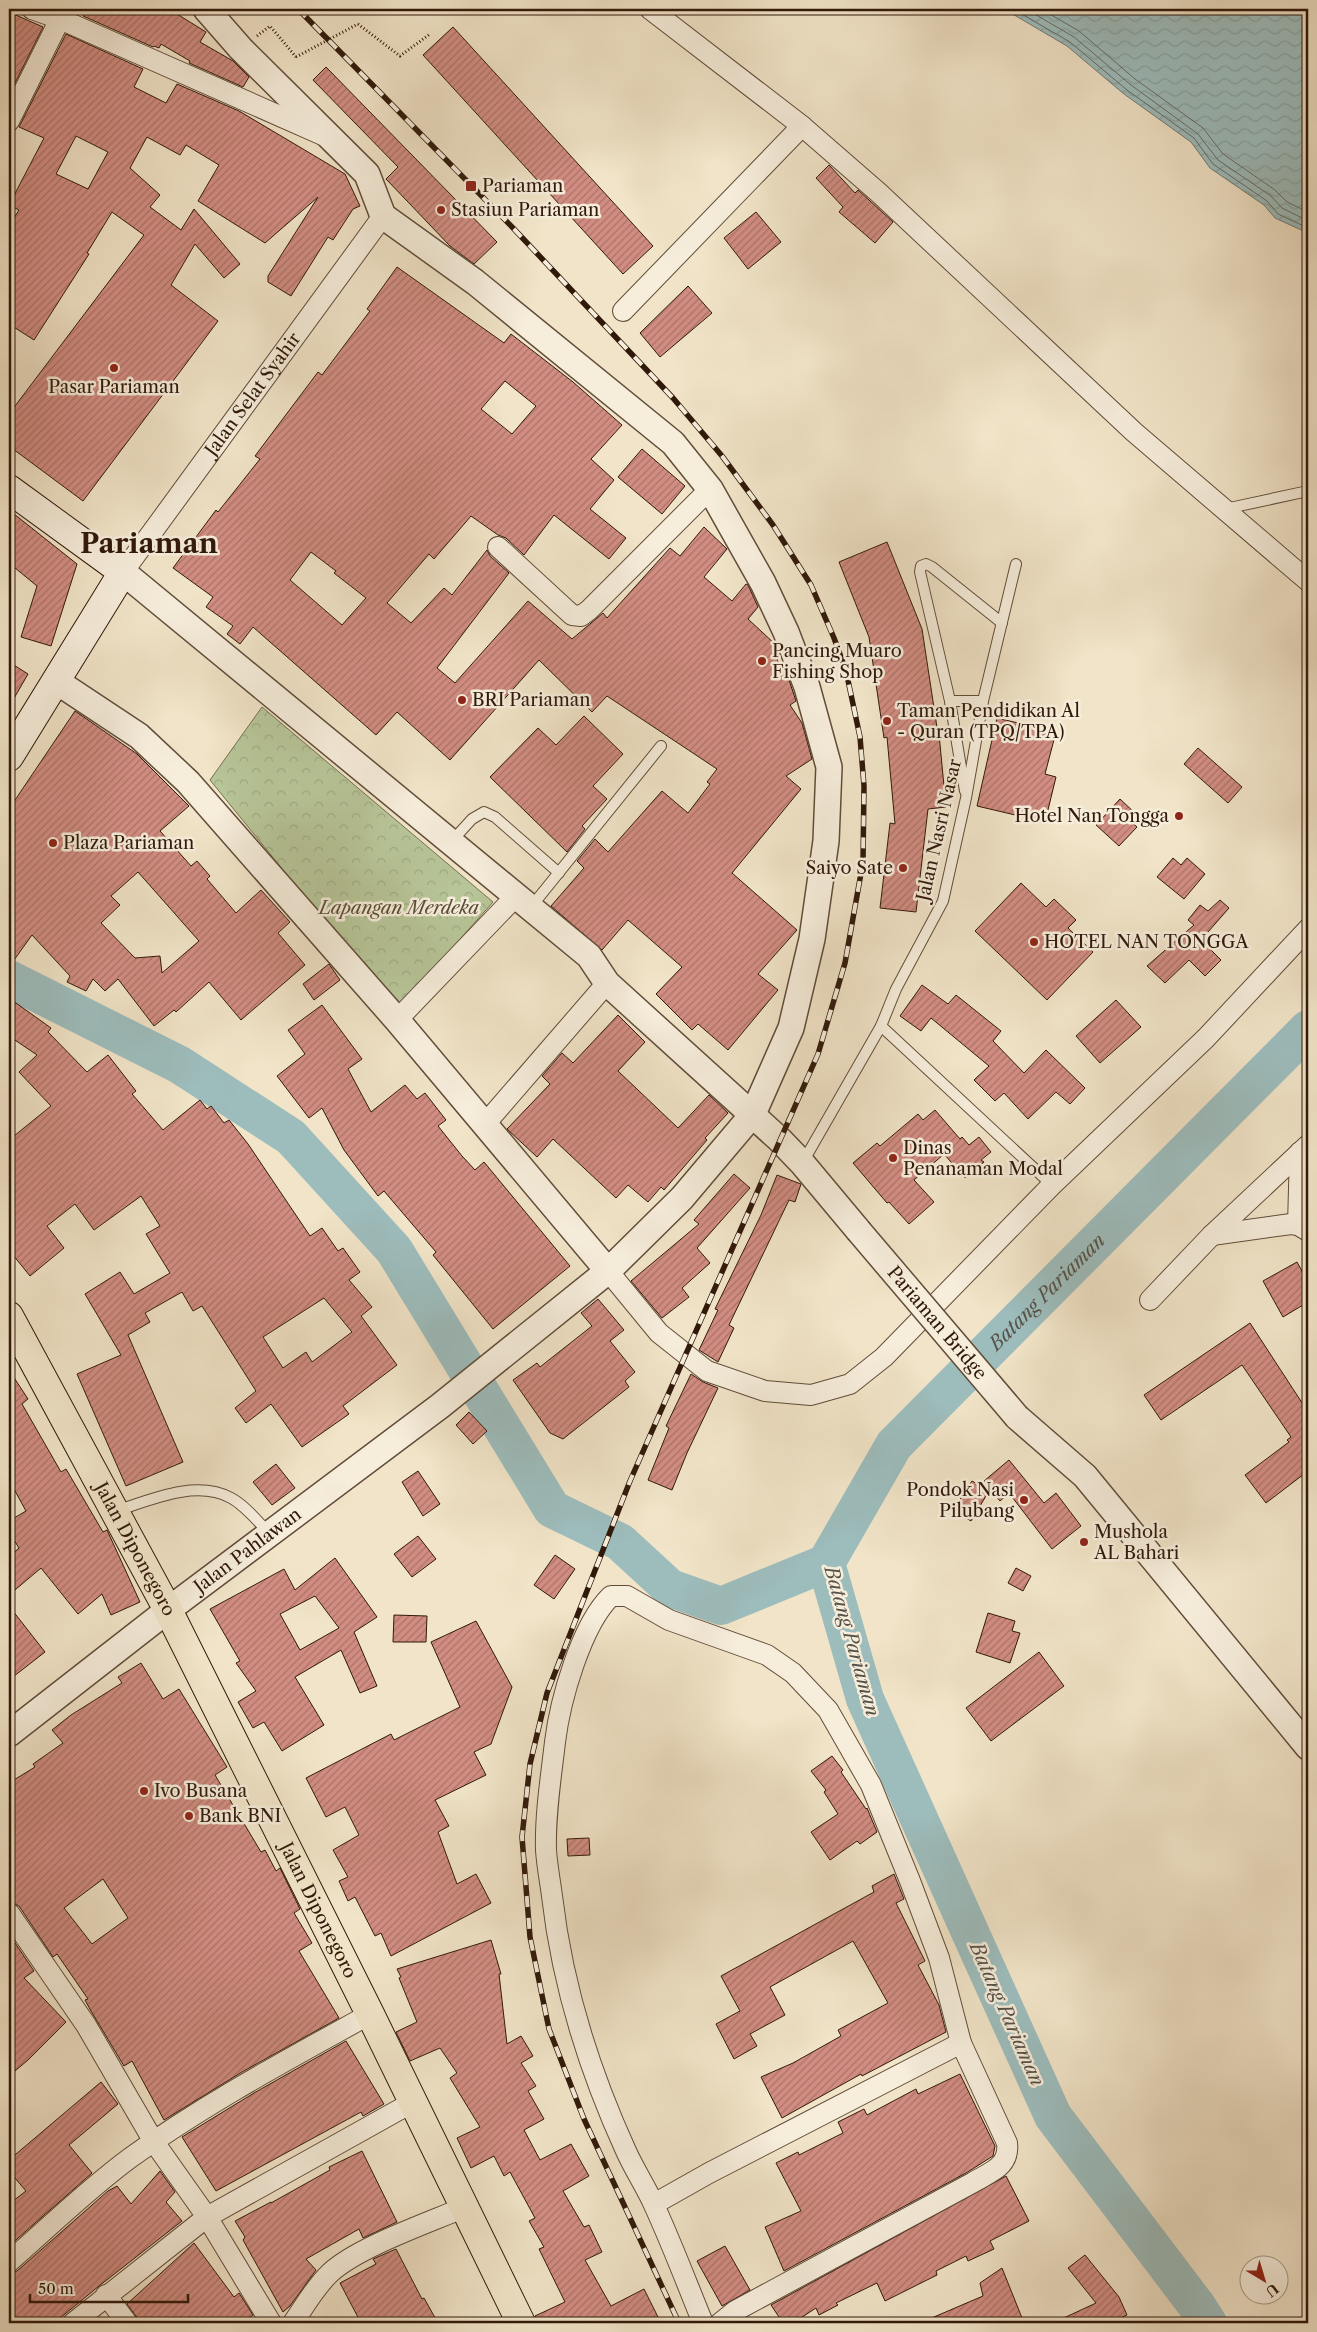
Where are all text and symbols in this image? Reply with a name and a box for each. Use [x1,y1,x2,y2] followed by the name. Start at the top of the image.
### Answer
[482,175,563,197] place label: Pariaman
[464,179,478,193] marker: Pariaman
[451,199,599,221] place label: Stasiun Pariaman
[435,204,447,216] marker: Stasiun Pariaman
[199,328,305,463] street label: Jalan Selat Syahir
[108,362,120,374] marker: Pasar Pariaman
[48,376,180,398] place label: Pasar Pariaman
[80,526,218,560] district label: Pariaman
[772,640,902,683] place label: Pancing Muaro Fishing Shop
[756,655,768,667] marker: Pancing Muaro Fishing Shop
[472,689,590,711] place label: BRI Pariaman
[456,694,468,706] marker: BRI Pariaman
[897,700,1080,743] place label: Taman Pendidikan Al - Quran (TPQ/TPA)
[881,715,893,727] marker: Taman Pendidikan Al - Quran (TPQ/TPA)
[911,757,966,906] street label: Jalan Nasri Nasar
[1014,805,1169,827] place label: Hotel Nan Tongga
[1173,810,1185,822] marker: Hotel Nan Tongga
[63,832,194,854] place label: Plaza Pariaman
[47,837,59,849] marker: Plaza Pariaman
[806,857,893,879] place label: Saiyo Sate
[897,862,909,874] marker: Saiyo Sate
[317,897,479,919] park label: Lapangan Merdeka
[1044,931,1249,953] place label: HOTEL NAN TONGGA
[1028,936,1040,948] marker: HOTEL NAN TONGGA
[903,1137,1063,1180] place label: Dinas Penanaman Modal
[887,1152,899,1164] marker: Dinas Penanaman Modal
[982,1229,1110,1356] water label: Batang Pariaman
[883,1262,991,1384] street label: Pariaman Bridge
[89,1476,180,1620] street label: Jalan Diponegoro
[906,1479,1015,1522] place label: Pondok Nasi Pilubang
[1018,1494,1030,1506] marker: Pondok Nasi Pilubang
[187,1503,306,1600] street label: Jalan Pahlawan
[1093,1521,1180,1564] place label: Mushola AL Bahari
[1078,1536,1090,1548] marker: Mushola AL Bahari
[819,1561,884,1719] water label: Batang Pariaman
[154,1780,248,1802] place label: Ivo Busana
[138,1785,150,1797] marker: Ivo Busana
[199,1805,281,1827] place label: Bank BNI
[183,1810,195,1822] marker: Bank BNI
[274,1836,361,1982] street label: Jalan Diponegoro
[964,1937,1049,2090] water label: Batang Pariaman
[1240,2254,1290,2304] north arrow
[30,2272,188,2304] scale bar
[38,2279,74,2298] text: 50 m
[1261,2280,1282,2301] text: U

